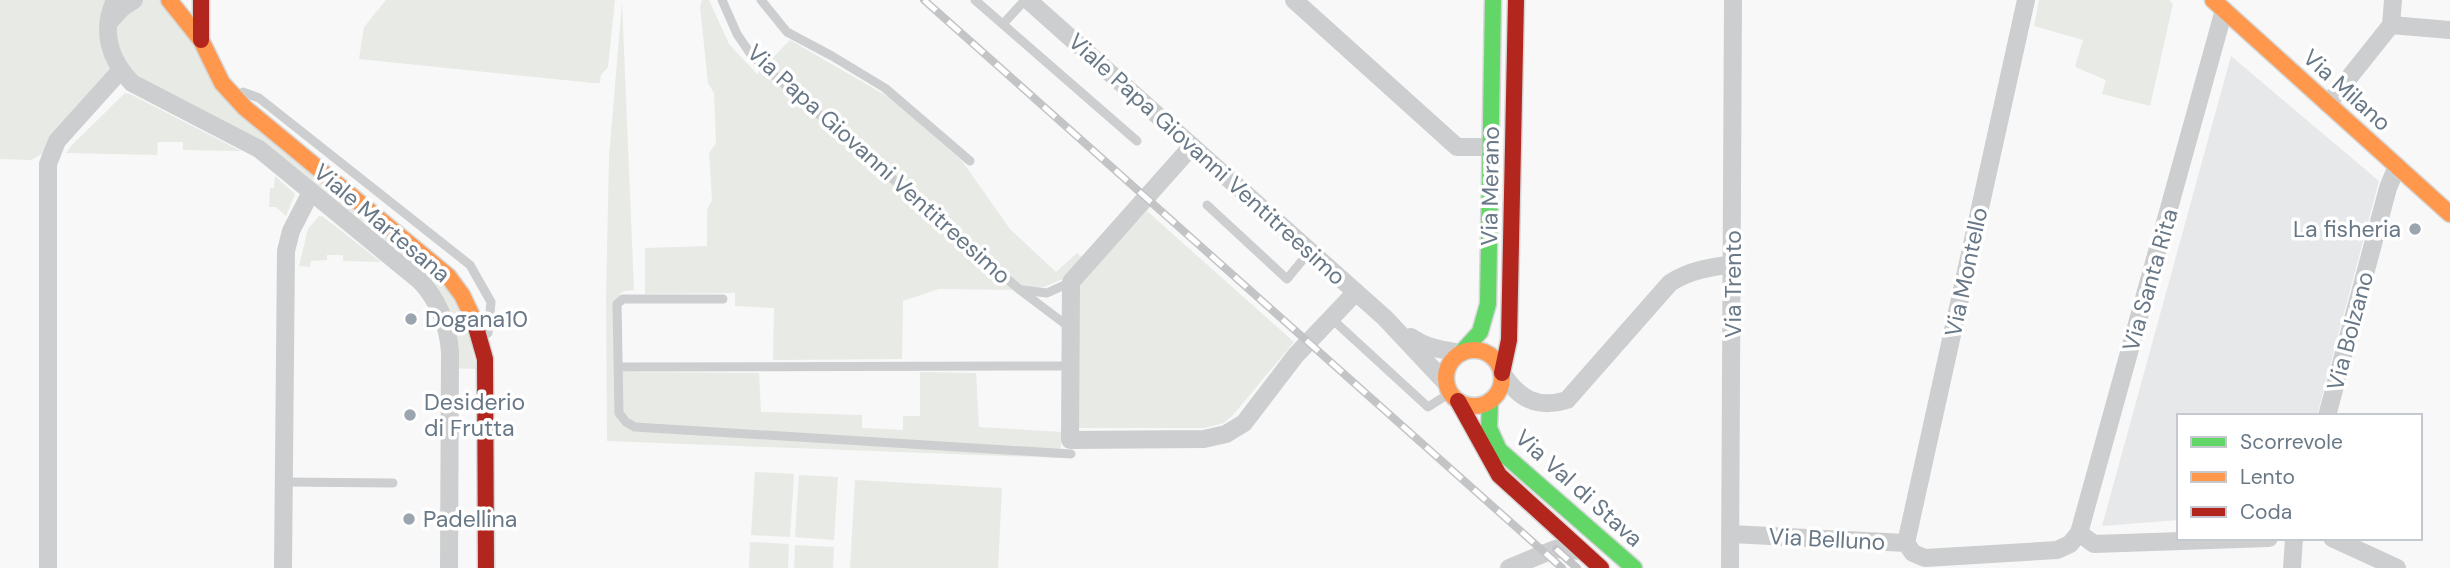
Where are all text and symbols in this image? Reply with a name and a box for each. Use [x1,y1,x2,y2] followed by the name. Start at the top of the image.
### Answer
[1062,26,1352,292] street label: Viale Papa Giovanni Ventitreesimo
[741,37,1017,291] street label: Via Papa Giovanni Ventitreesimo
[2297,42,2397,138] street label: Via Milano
[1474,126,1506,246] street label: Via Merano
[307,157,457,289] street label: Viale Martesana
[1938,205,1994,339] street label: Via Montello
[2115,205,2185,355] street label: Via Santa Rita
[2293,214,2401,244] place label: La fisheria
[2407,221,2423,237] marker: La fisheria
[1718,230,1748,338] street label: Via Trento
[2320,268,2380,394] street label: Via Bolzano
[425,304,528,334] place label: Dogana10
[403,311,419,327] marker: Dogana10
[424,387,525,443] place label: Desiderio di Frutta
[402,407,418,423] marker: Desiderio di Frutta
[2177,414,2422,540] legend
[1509,423,1649,553] street label: Via Val di Stava
[2240,428,2343,456] text: Scorrevole
[2240,463,2295,491] text: Lento
[2240,498,2292,526] text: Coda
[423,504,517,534] place label: Padellina
[401,511,417,527] marker: Padellina
[1768,521,1886,557] street label: Via Belluno

